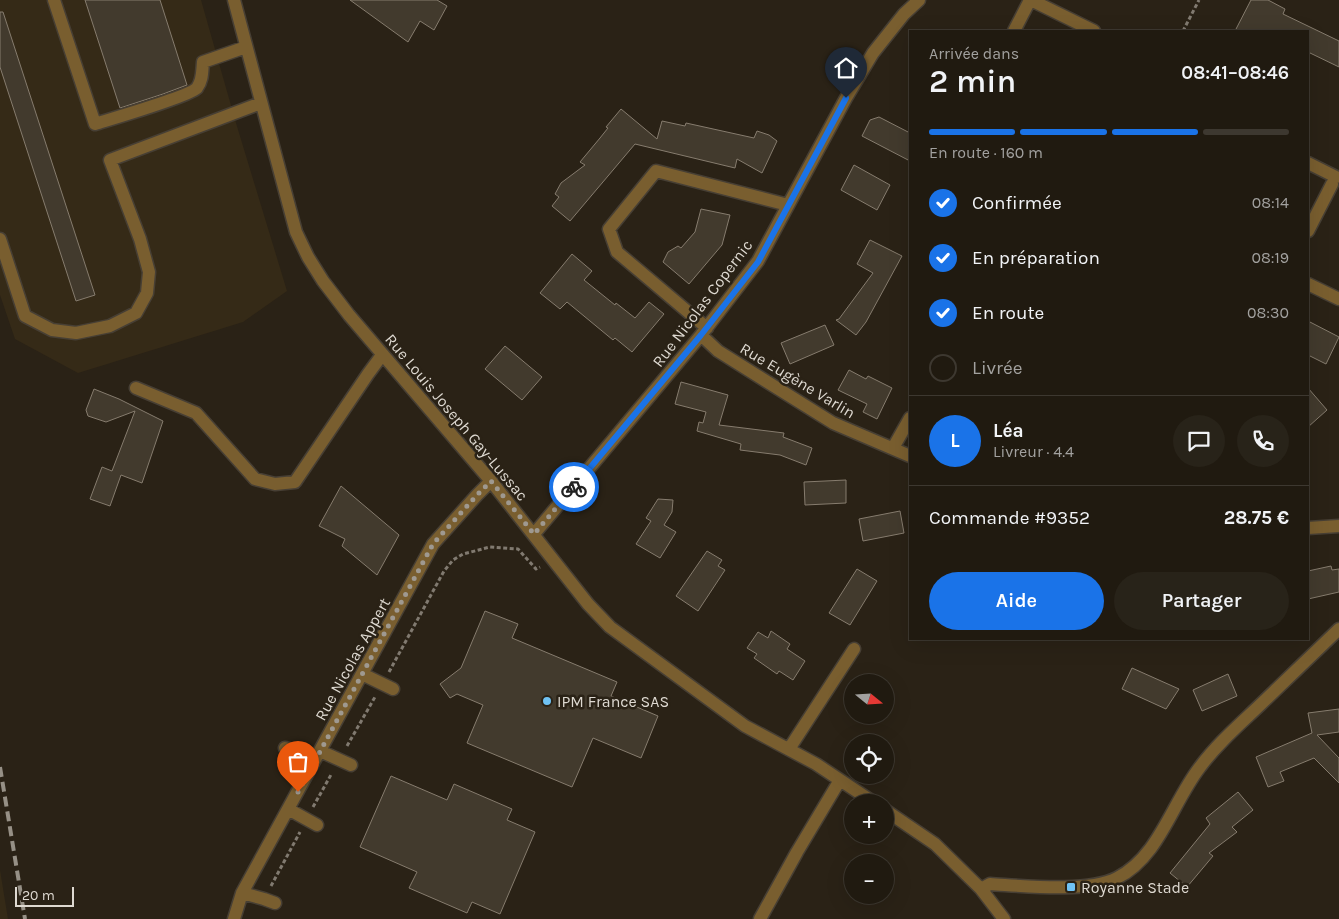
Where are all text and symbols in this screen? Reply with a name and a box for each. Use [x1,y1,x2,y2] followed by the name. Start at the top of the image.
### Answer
[929,44,1019,63] text: Arrivée dans
[825,47,867,98] pin
[832,54,860,82] icon: home
[1181,62,1289,84] text: 08:41–08:46
[929,63,1016,100] text: 2 min
[929,143,1043,162] text: En route · 160 m
[929,189,957,217] icon: check
[972,192,1062,214] text: Confirmée
[1252,193,1289,212] text: 08:14
[648,236,756,371] street label: Rue Nicolas Copernic
[929,244,957,272] icon: check
[972,247,1100,269] text: En préparation
[1251,248,1289,267] text: 08:19
[929,299,957,327] icon: check
[972,302,1044,324] text: En route
[1247,303,1289,322] text: 08:30
[381,330,532,505] street label: Rue Louis Joseph Gay-Lussac
[737,339,859,422] street label: Rue Eugène Varlin
[972,357,1022,379] text: Livrée
[1173,415,1225,467] button: chat
[1237,415,1289,467] button: phone
[993,420,1024,442] text: Léa
[950,430,960,452] text: L
[993,442,1074,461] text: Livreur · 4.4
[549,462,599,512] courier
[560,473,588,501] icon: bike
[929,507,1090,529] text: Commande #9352
[1224,507,1289,529] text: 28.75 €
[929,572,1104,630] button: Aide
[1114,572,1289,630] button: Partager
[311,594,394,724] street label: Rue Nicolas Appert
[844,674,894,724] north arrow
[844,674,894,904] map controls
[557,692,669,711] place label: IPM France SAS
[541,695,553,707] marker: IPM France SAS
[844,734,894,784] button: locate
[277,741,319,792] pin
[284,748,312,776] icon: bag
[844,794,894,844] button: +
[844,854,894,904] button: −
[1081,878,1189,897] place label: Royanne Stade
[1065,881,1077,893] marker: Royanne Stade
[15,884,74,907] scale bar
[22,887,55,904] text: 20 m

